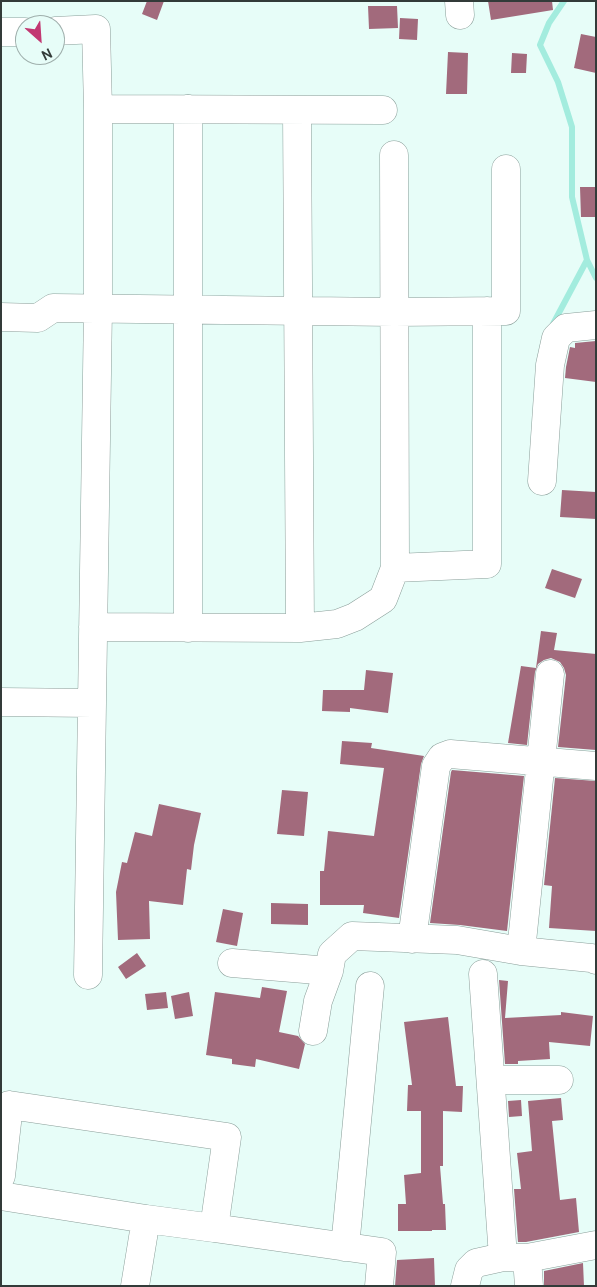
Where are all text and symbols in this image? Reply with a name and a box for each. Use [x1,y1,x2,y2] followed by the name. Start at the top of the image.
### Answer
[15,15,65,65] north arrow
[38,43,55,63] text: N

